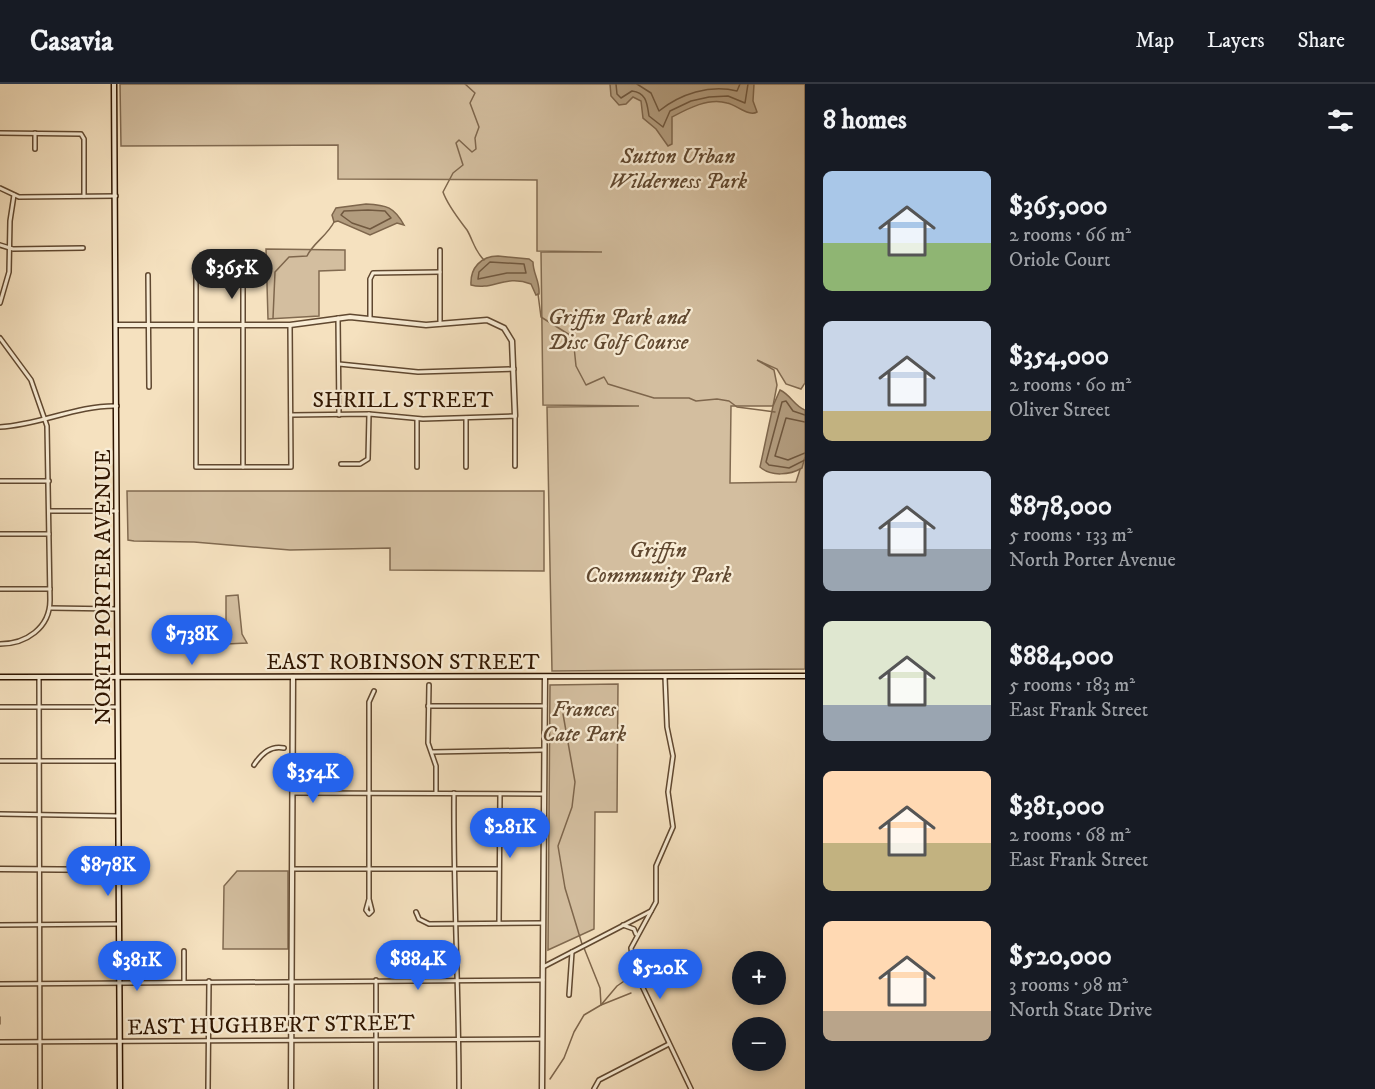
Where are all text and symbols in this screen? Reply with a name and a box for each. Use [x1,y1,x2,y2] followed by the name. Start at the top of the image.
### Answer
[30,24,113,59] text: Casavia
[1135,28,1174,54] text: Map
[1207,28,1265,54] text: Layers
[1298,28,1345,54] text: Share
[823,104,907,137] text: 8 homes
[1324,104,1357,137] icon: filters
[609,143,748,195] park label: Sutton Urban Wilderness Park
[1009,190,1108,223] text: $365,000
[871,195,943,267] icon: home
[1009,223,1131,248] text: 2 rooms · 66 m²
[1009,248,1110,273] text: Oriole Court
[190,249,274,300] pin: $365K
[206,256,258,281] text: $365K
[548,304,692,356] park label: Griffin Park and Disc Golf Course
[1009,340,1109,373] text: $354,000
[871,345,943,417] icon: home
[1009,373,1131,398] text: 2 rooms · 60 m²
[313,387,494,414] street label: SHRILL STREET
[1009,398,1110,423] text: Oliver Street
[90,449,117,725] street label: NORTH PORTER AVENUE
[1009,490,1112,523] text: $878,000
[871,495,943,567] icon: home
[1009,523,1133,548] text: 5 rooms · 133 m²
[585,537,732,589] park label: Griffin Community Park
[1009,548,1176,573] text: North Porter Avenue
[150,615,234,666] pin: $738K
[166,622,218,647] text: $738K
[1009,640,1114,673] text: $884,000
[871,645,943,717] icon: home
[266,649,540,676] street label: EAST ROBINSON STREET
[1009,673,1135,698] text: 5 rooms · 183 m²
[542,696,627,748] park label: Frances Cate Park
[1009,698,1148,723] text: East Frank Street
[271,753,355,804] pin: $354K
[287,760,339,785] text: $354K
[1009,790,1104,823] text: $381,000
[871,795,943,867] icon: home
[468,808,552,859] pin: $281K
[484,815,536,840] text: $281K
[1009,823,1131,848] text: 2 rooms · 68 m²
[66,846,150,897] pin: $878K
[1009,848,1148,873] text: East Frank Street
[80,853,136,878] text: $878K
[376,940,460,991] pin: $884K
[1009,940,1112,973] text: $520,000
[95,941,179,992] pin: $381K
[871,945,943,1017] icon: home
[390,947,446,972] text: $884K
[112,948,162,973] text: $381K
[618,949,702,1000] pin: $520K
[732,951,786,1071] map controls
[732,951,786,1005] button: +
[632,956,688,981] text: $520K
[1009,973,1128,998] text: 3 rooms · 98 m²
[1009,998,1152,1023] text: North State Drive
[127,1009,415,1042] street label: EAST HUGHBERT STREET
[732,1017,786,1071] button: −

